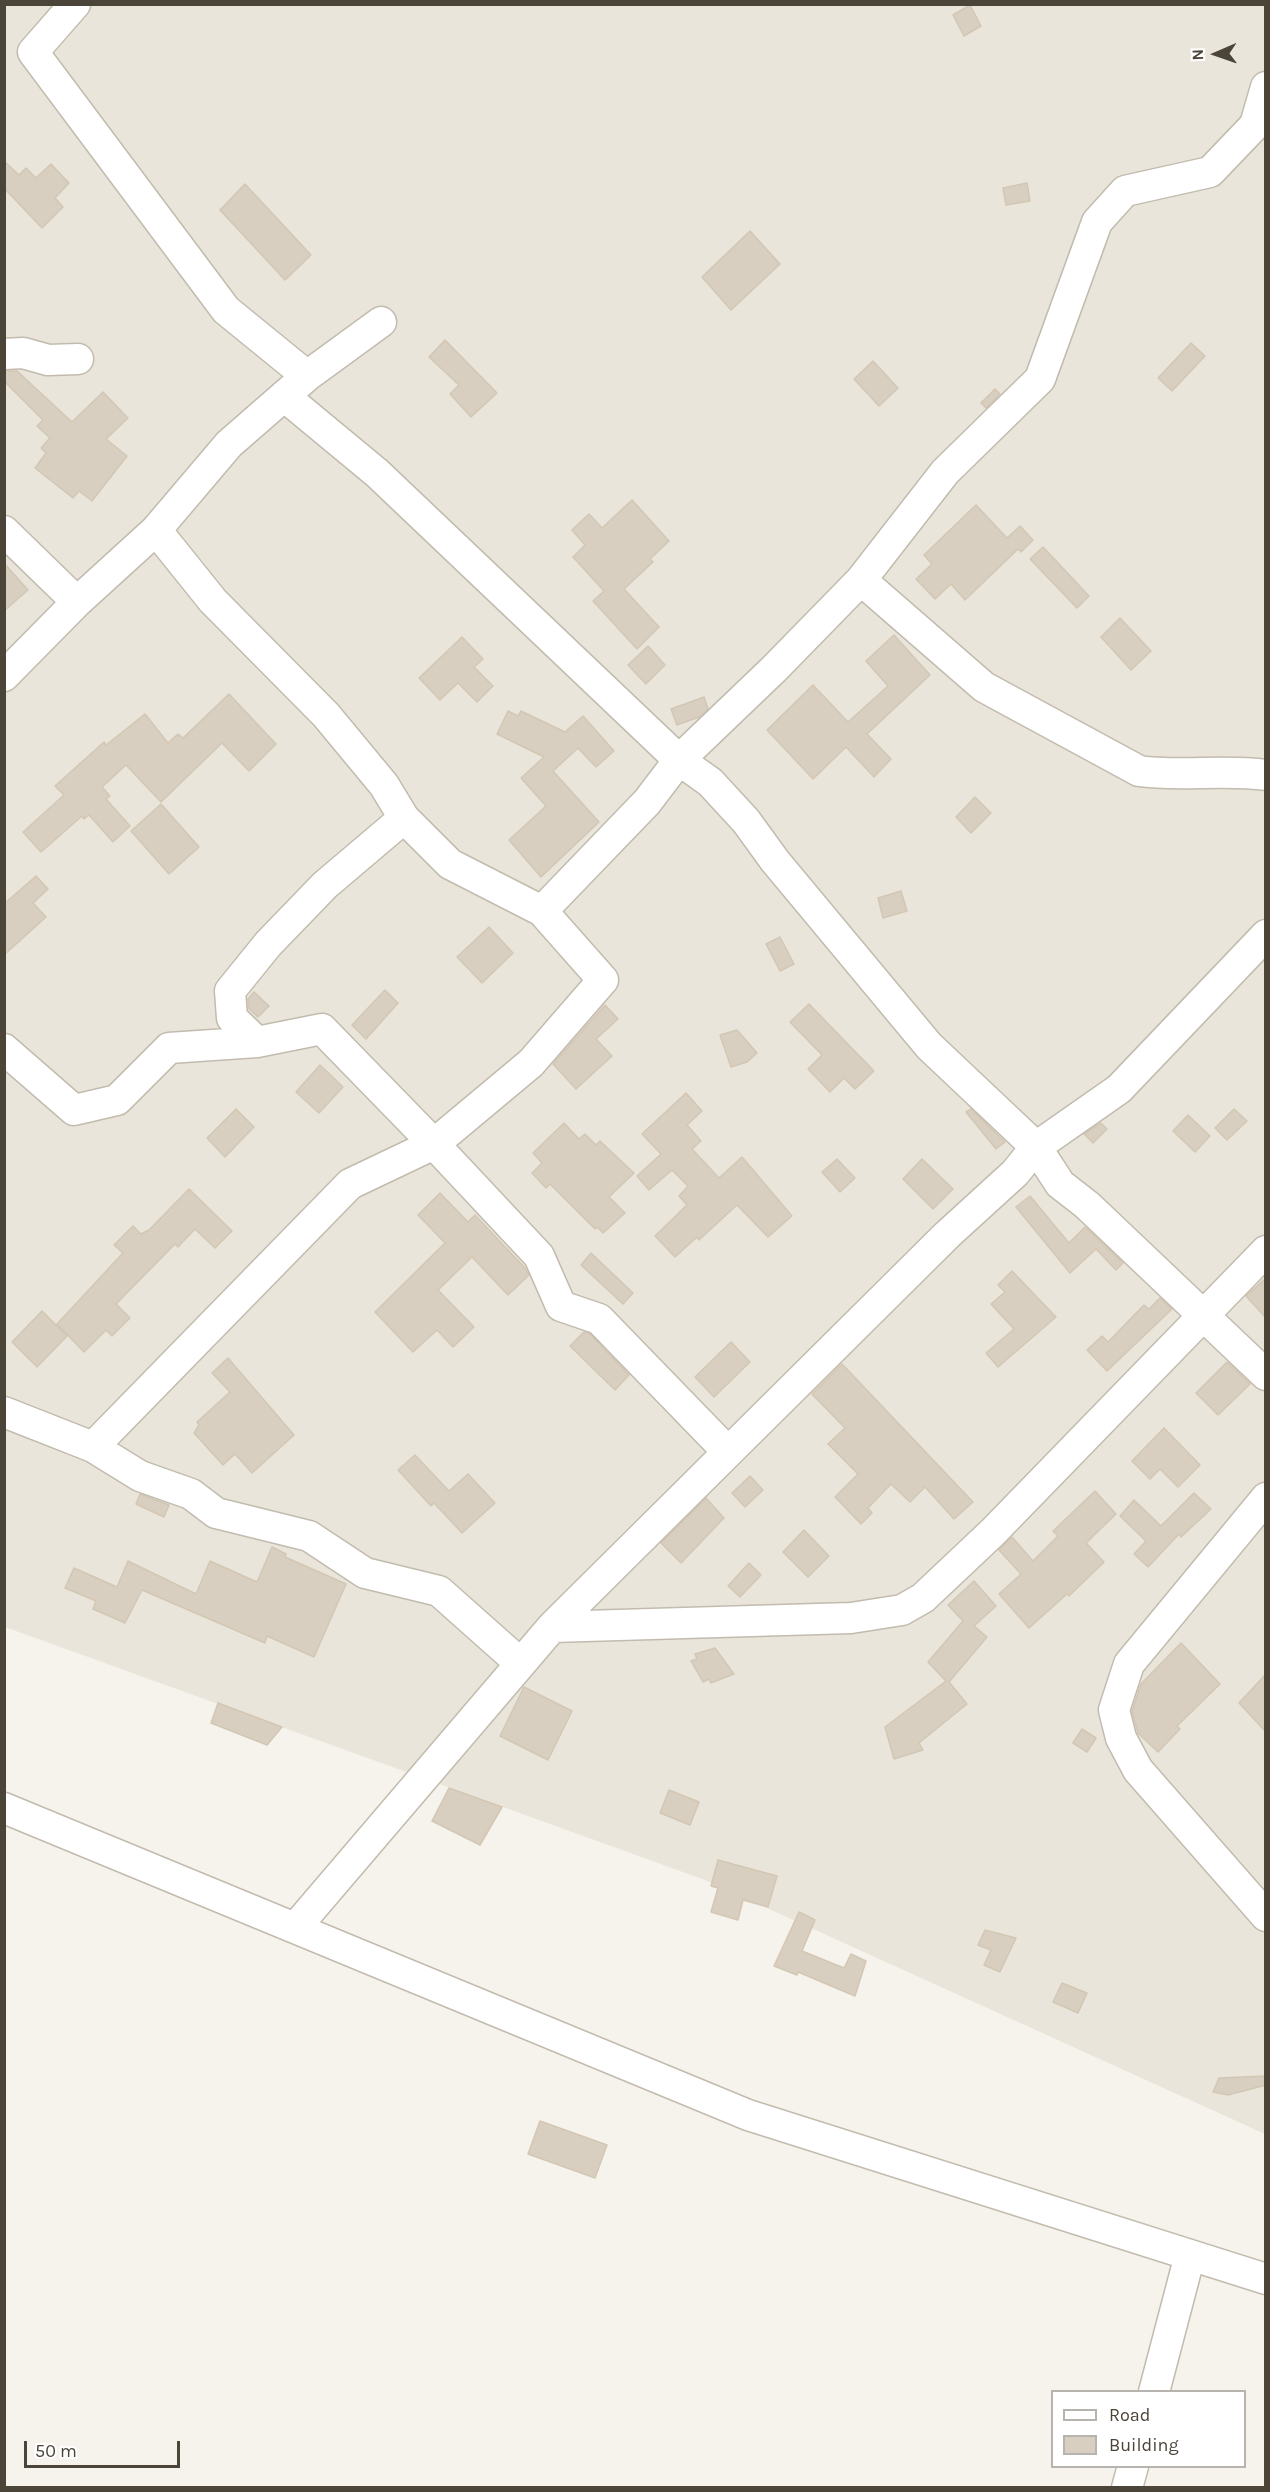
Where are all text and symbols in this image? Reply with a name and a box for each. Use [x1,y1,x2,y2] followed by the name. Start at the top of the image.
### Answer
[1186,24,1246,84] north arrow
[1188,49,1207,61] text: N
[1051,2390,1246,2468] legend
[1109,2404,1150,2426] text: Road
[27,2429,183,2467] scale bar
[1109,2434,1179,2456] text: Building
[35,2440,77,2462] text: 50 m

